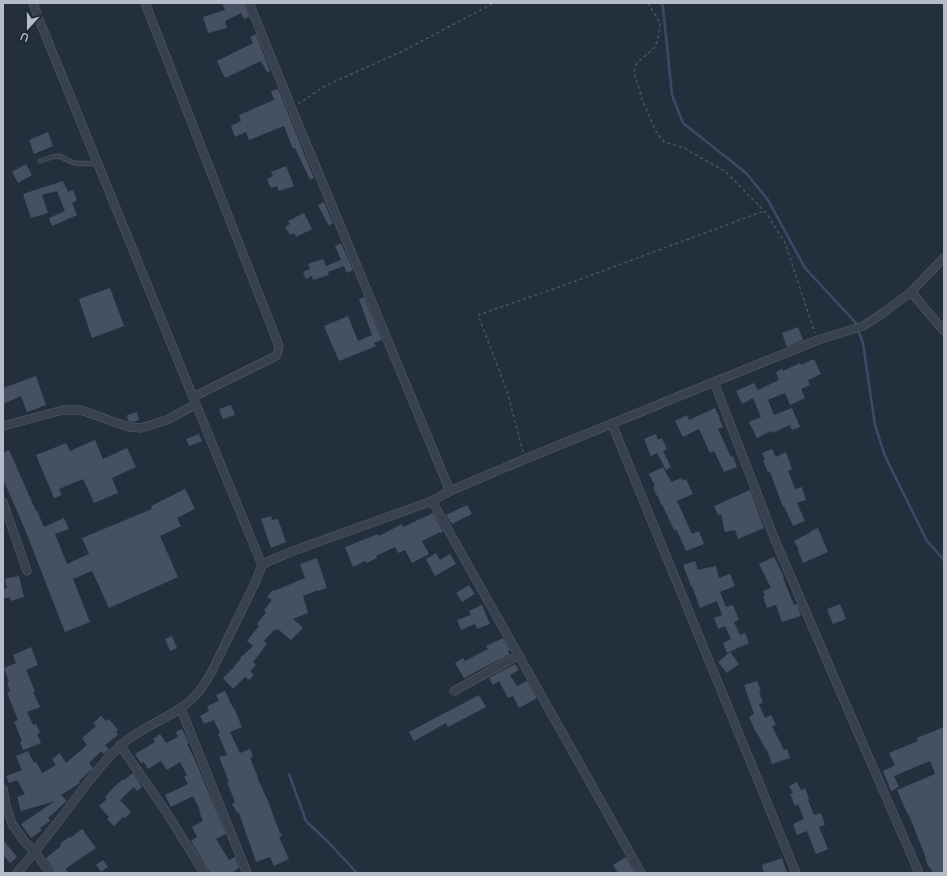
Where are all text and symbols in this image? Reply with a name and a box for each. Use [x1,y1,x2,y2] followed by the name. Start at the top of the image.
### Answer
[8,8,48,48] north arrow
[18,29,31,45] text: U

